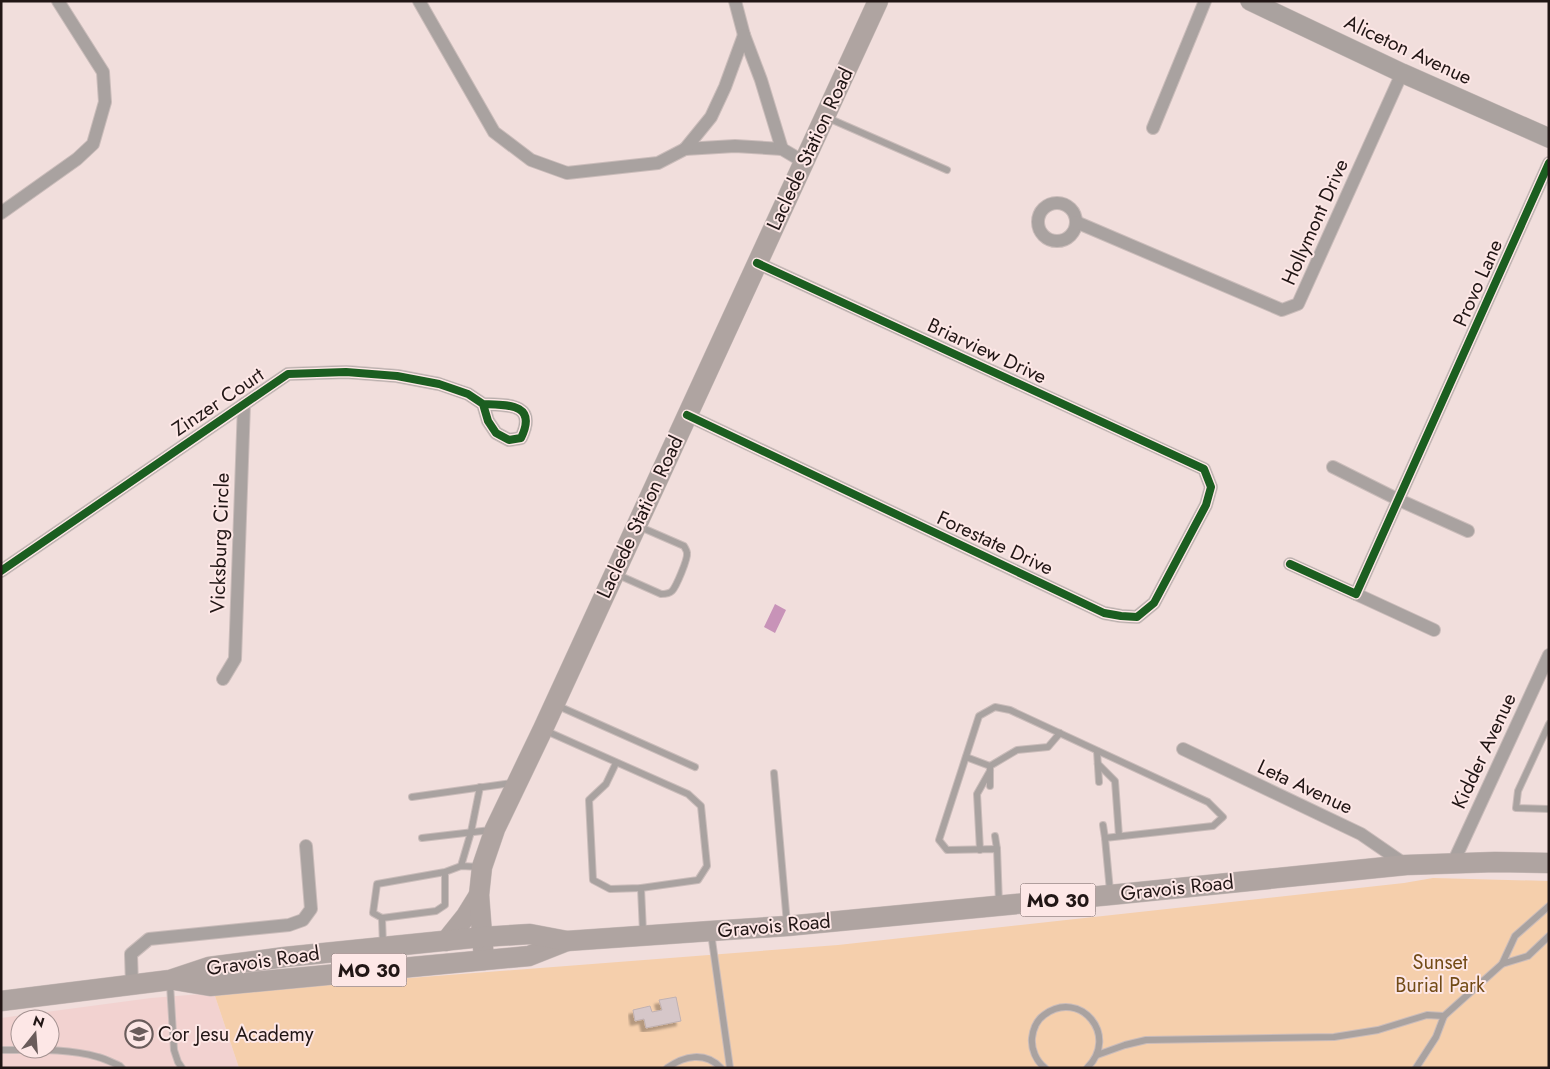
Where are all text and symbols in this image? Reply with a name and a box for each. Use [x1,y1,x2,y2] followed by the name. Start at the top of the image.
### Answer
[1340,8,1476,92] street label: Aliceton Avenue
[760,63,860,235] street label: Laclede Station Road
[1274,154,1356,290] street label: Hollymont Drive
[1446,235,1510,331] street label: Provo Lane
[923,311,1051,391] street label: Briarview Drive
[166,360,270,444] street label: Zinzer Court
[590,431,690,603] street label: Laclede Station Road
[203,472,237,614] street label: Vicksburg Circle
[932,503,1058,583] street label: Forestate Drive
[1444,688,1524,814] street label: Kidder Avenue
[1253,752,1357,822] street label: Leta Avenue
[1119,868,1235,908] street label: Gravois Road
[1020,884,1096,916] road number: MO 30
[716,907,832,945] street label: Gravois Road
[205,939,321,983] street label: Gravois Road
[1395,948,1485,1000] park label: Sunset Burial Park
[332,954,406,986] road number: MO 30
[10,1009,60,1059] north arrow
[31,1010,47,1033] text: N
[124,1019,154,1049] school or university icon: Cor Jesu Academy
[158,1020,314,1049] place label: Cor Jesu Academy

